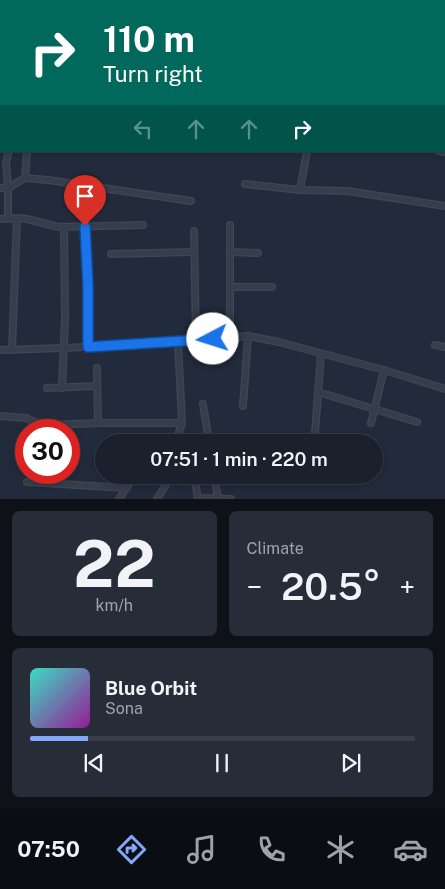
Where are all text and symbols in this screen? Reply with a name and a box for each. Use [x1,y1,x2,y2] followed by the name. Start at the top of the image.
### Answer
[103,19,195,60] text: 110 m
[20,20,85,85] icon: right
[103,61,203,87] text: Turn right
[129,115,157,143] icon: left
[182,115,210,143] icon: ahead
[235,115,263,143] icon: ahead
[288,115,316,143] icon: right
[64,175,106,226] pin
[71,182,99,210] icon: arrive
[186,312,238,364] position arrow
[15,419,80,484] speed limit sign: 30
[150,448,328,470] text: 07:51 · 1 min · 220 m
[73,525,156,602] text: 22
[247,539,304,558] text: Climate
[281,564,381,609] text: 20.5°
[247,570,262,603] text: −
[399,570,415,603] text: +
[95,596,133,615] text: km/h
[105,677,197,699] text: Blue Orbit
[105,699,143,718] text: Sona
[80,749,108,777] icon: previous
[208,749,236,777] icon: pause
[337,749,365,777] icon: next
[114,832,149,867] icon: directions
[184,832,219,867] icon: music
[254,832,289,867] icon: phone
[323,832,358,867] icon: climate
[393,832,428,867] icon: car
[17,836,80,862] text: 07:50

